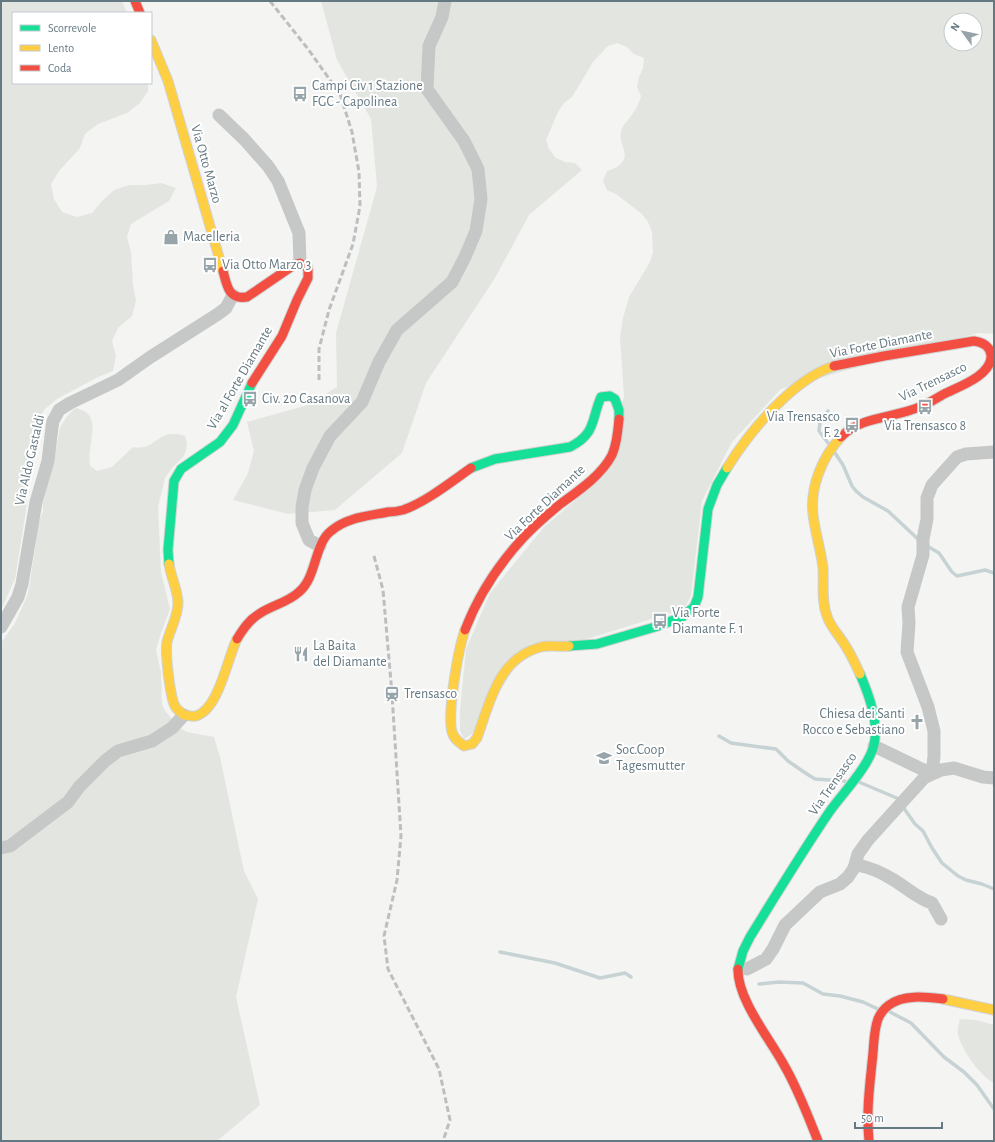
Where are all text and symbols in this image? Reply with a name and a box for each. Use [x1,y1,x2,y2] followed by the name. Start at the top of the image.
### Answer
[12,12,152,84] legend
[943,12,983,52] north arrow
[948,21,962,33] text: N
[48,22,96,34] text: Scorrevole
[48,42,74,54] text: Lento
[48,62,72,74] text: Coda
[312,79,423,109] place label: Campi Civ 1 Stazione FGC - Capolinea
[291,85,309,103] bus stop icon: Campi Civ 1 Stazione FGC - Capolinea
[188,123,224,205] street label: Via Otto Marzo
[162,228,180,246] shop icon: Macelleria
[183,230,240,244] place label: Macelleria
[201,256,219,274] bus stop icon: Via Otto Marzo 3
[222,258,311,272] place label: Via Otto Marzo 3
[205,324,275,432] street label: Via al Forte Diamante
[829,327,933,361] street label: Via Forte Diamante
[897,360,969,404] street label: Via Trensasco
[241,390,259,408] bus stop icon: Civ. 20 Casanova
[262,392,351,406] place label: Civ. 20 Casanova
[916,398,934,416] bus stop icon: Via Trensasco 8
[767,410,840,440] place label: Via Trensasco F. 2
[13,413,47,507] street label: Via Aldo Gastaldi
[843,416,861,434] bus stop icon: Via Trensasco F. 2
[884,419,966,433] place label: Via Trensasco 8
[502,462,588,544] street label: Via Forte Diamante
[672,606,744,636] place label: Via Forte Diamante F. 1
[651,612,669,630] bus stop icon: Via Forte Diamante F. 1
[313,639,387,669] place label: La Baita del Diamante
[292,645,310,663] restaurant icon: La Baita del Diamante
[383,685,401,703] station icon: Trensasco
[404,687,457,701] place label: Trensasco
[802,707,905,737] place label: Chiesa dei Santi Rocco e Sebastiano
[908,713,926,731] church icon: Chiesa dei Santi Rocco e Sebastiano
[616,743,685,773] place label: Soc.Coop Tagesmutter
[595,749,613,767] school or university icon: Soc.Coop Tagesmutter
[806,750,860,818] street label: Via Trensasco
[855,1104,942,1130] scale bar
[861,1112,884,1124] text: 50 m

